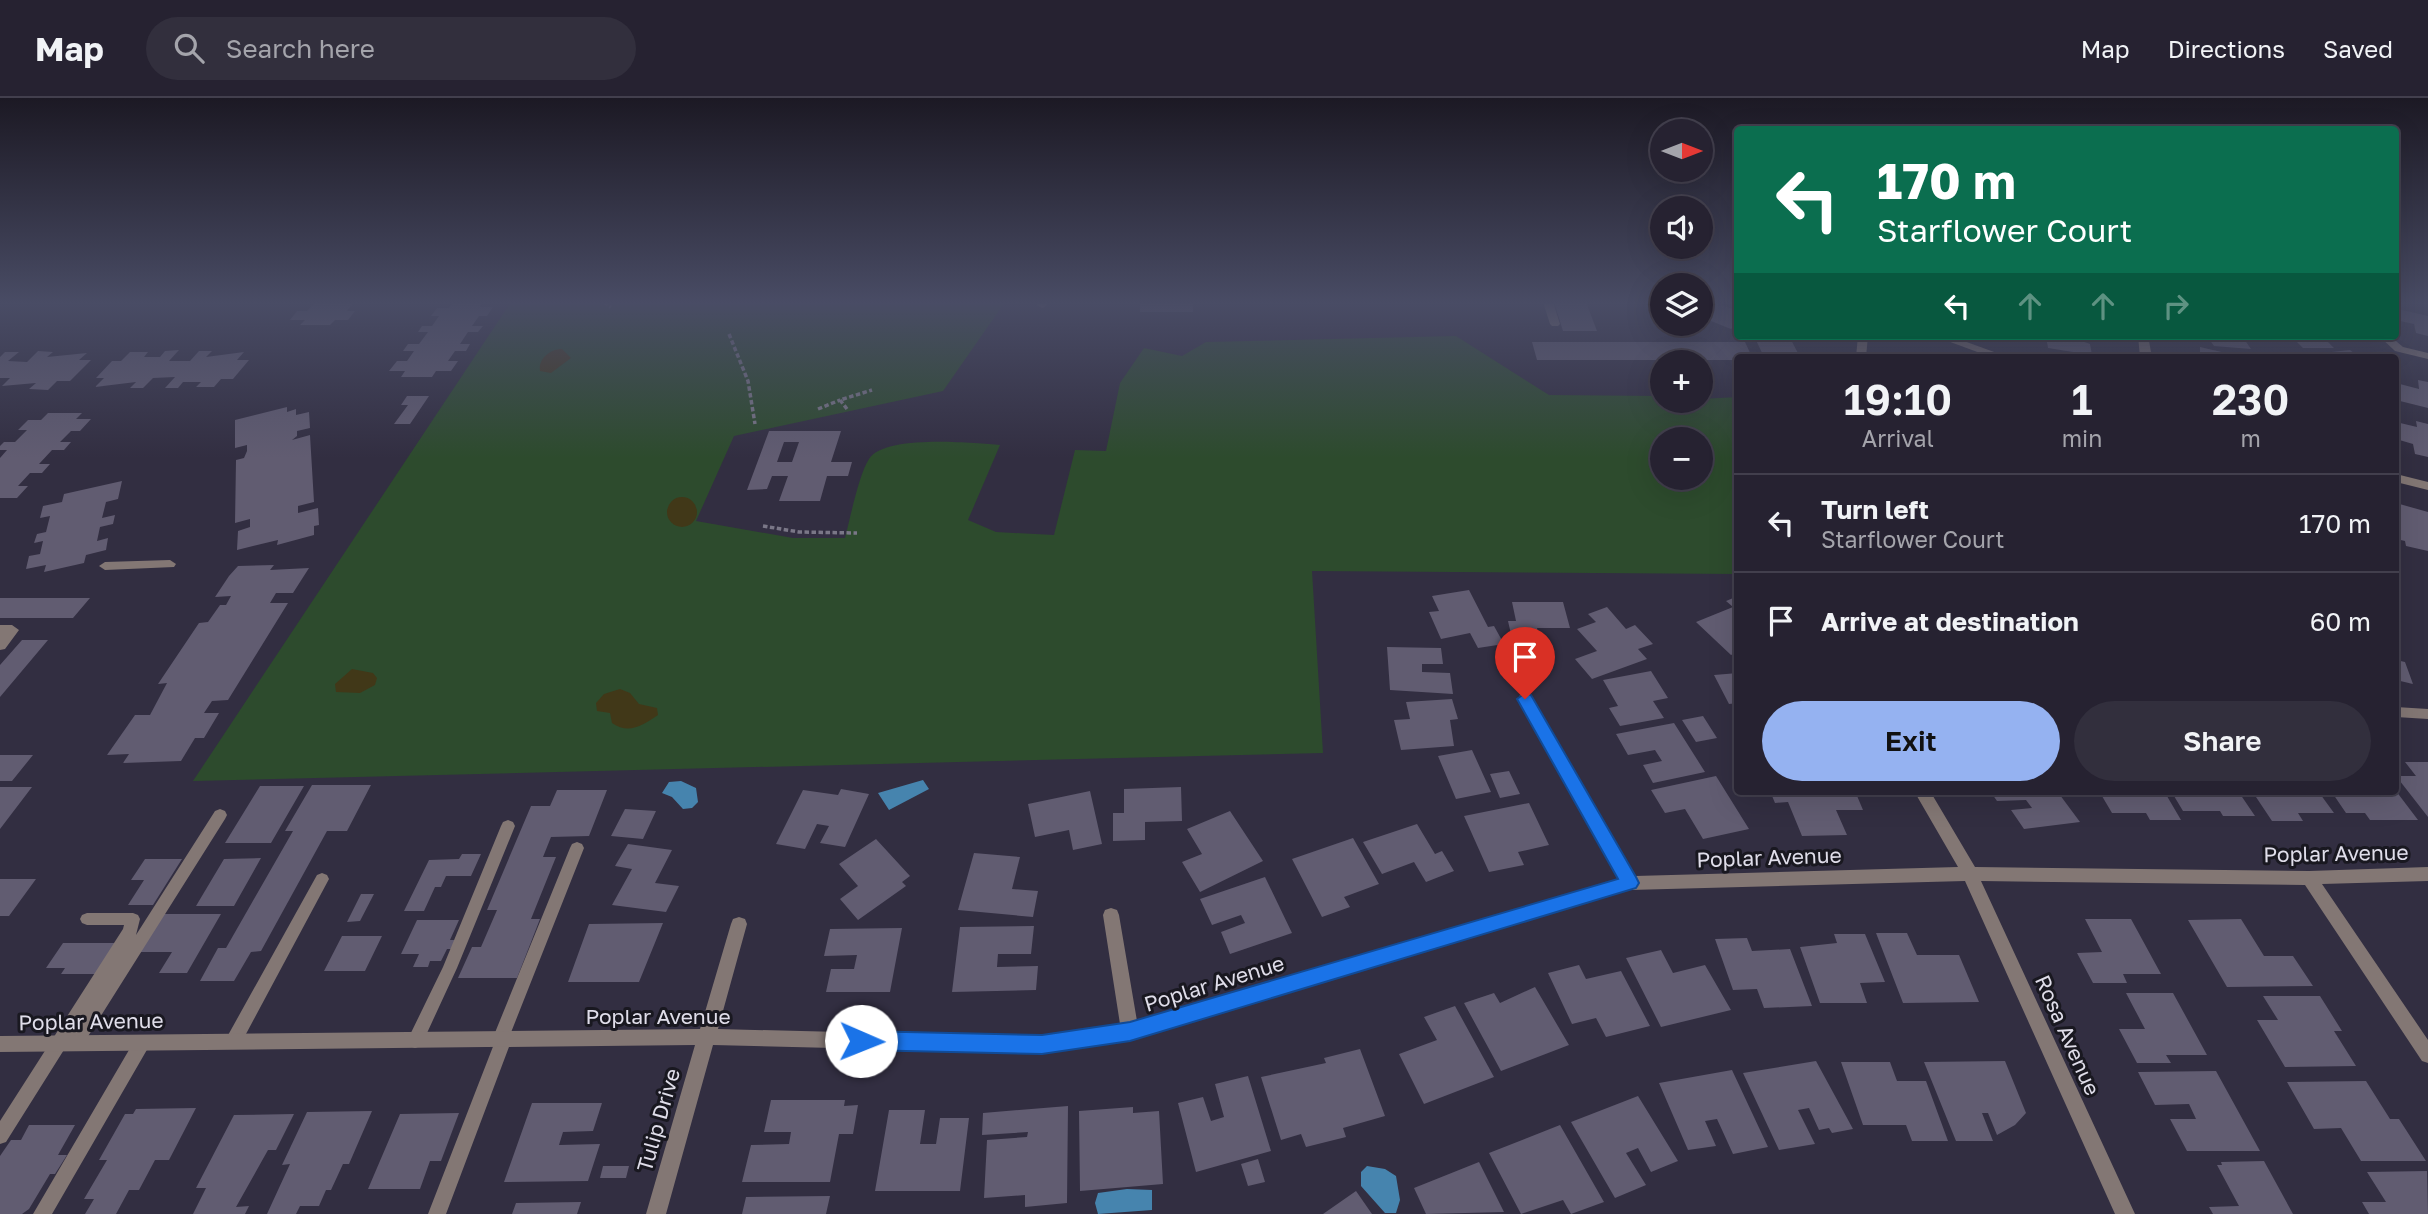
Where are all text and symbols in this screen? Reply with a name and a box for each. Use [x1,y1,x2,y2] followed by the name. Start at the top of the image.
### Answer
[146,17,636,80] search box
[35,29,104,68] text: Map
[170,29,208,67] icon: search
[226,33,375,64] text: Search here
[2081,34,2130,63] text: Map
[2168,34,2285,63] text: Directions
[2323,34,2393,63] text: Saved
[1650,119,1713,182] north arrow
[1650,119,1713,490] map controls
[1877,151,2016,210] text: 170 m
[1762,154,1853,245] icon: left
[1650,196,1713,259] button: sound
[1877,211,2132,249] text: Starflower Court
[1650,273,1713,336] button: layers
[1938,287,1976,325] icon: left
[2011,287,2049,325] icon: ahead
[2084,287,2122,325] icon: ahead
[2157,287,2195,325] icon: right
[1650,350,1713,413] button: +
[1844,374,1952,424] text: 19:10
[2071,374,2093,424] text: 1
[2212,374,2289,424] text: 230
[1862,424,1934,452] text: Arrival
[2062,424,2102,452] text: min
[2240,424,2261,452] text: m
[1650,427,1713,490] button: −
[1821,494,1929,525] text: Turn left
[1762,504,1800,542] icon: left
[2299,508,2371,539] text: 170 m
[1821,525,2004,553] text: Starflower Court
[1762,602,1800,640] icon: arrive
[1821,606,2079,637] text: Arrive at destination
[2310,606,2371,637] text: 60 m
[1495,627,1555,699] pin
[1506,638,1544,676] icon: arrive
[1762,701,2060,781] button: Exit
[2074,701,2371,781] button: Share
[2263,839,2409,867] street label: Poplar Avenue
[1696,841,1842,873] street label: Poplar Avenue
[1141,949,1287,1017] street label: Poplar Avenue
[2030,971,2106,1099] street label: Rosa Avenue
[585,1003,731,1029] street label: Poplar Avenue
[824,1004,898,1078] position arrow
[18,1007,164,1035] street label: Poplar Avenue
[631,1065,685,1175] street label: Tulip Drive

